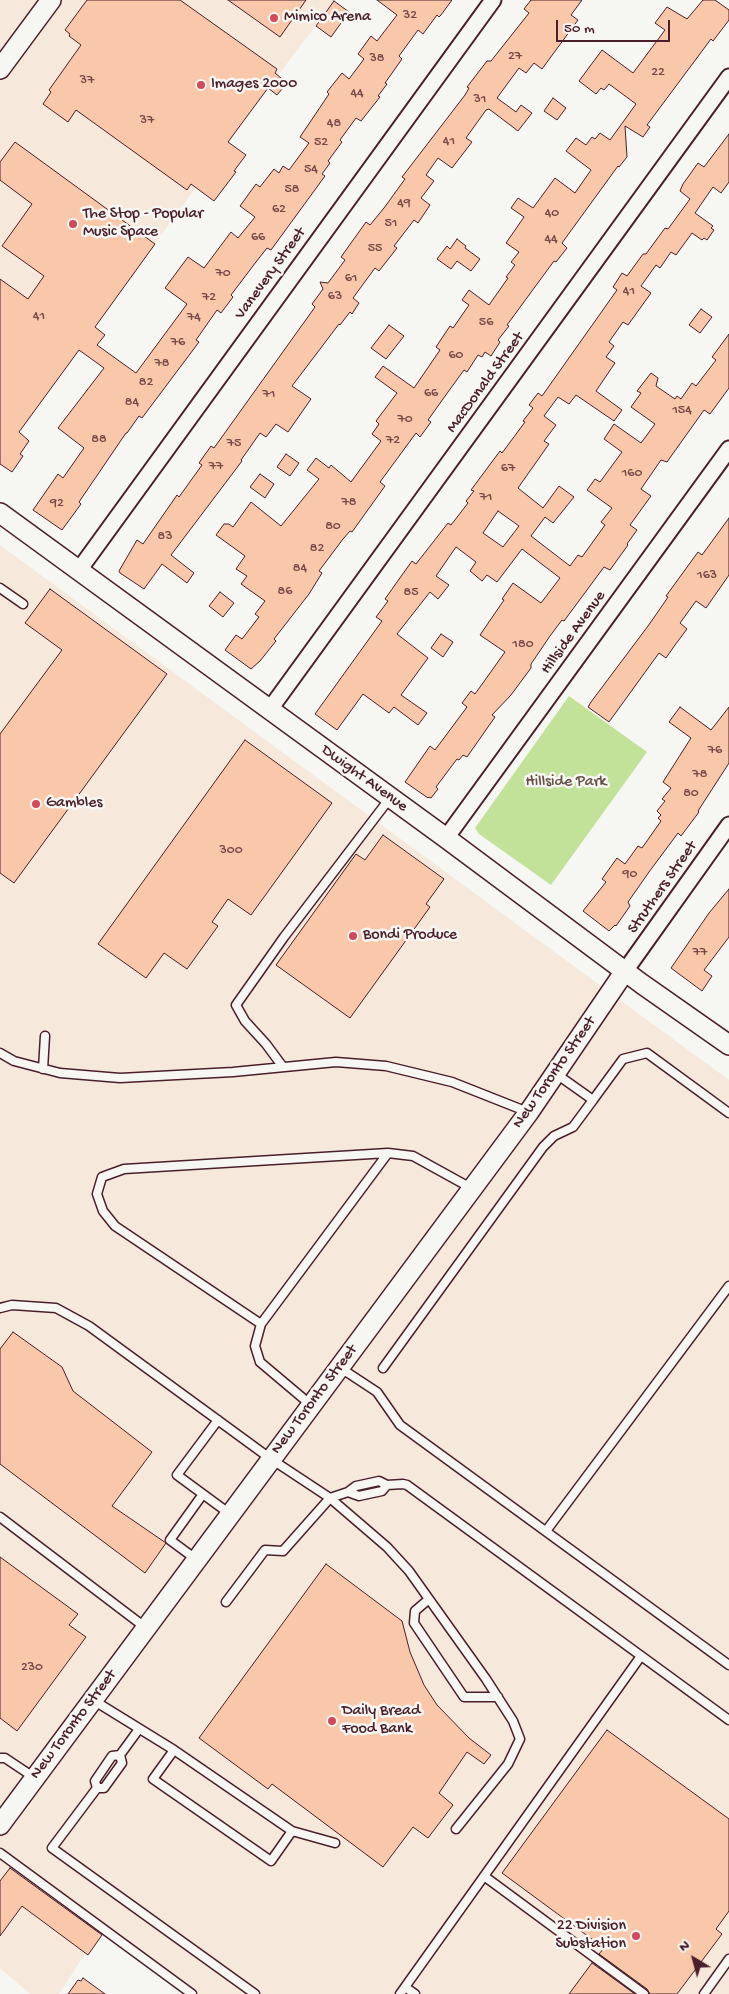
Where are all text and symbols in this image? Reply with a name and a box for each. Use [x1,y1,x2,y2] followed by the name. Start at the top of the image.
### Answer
[284,8,371,28] place label: Mimico Arena
[403,8,417,24] house number: 32
[559,10,673,42] scale bar
[268,12,280,24] marker: Mimico Arena
[564,20,595,38] text: 50 m
[508,49,522,65] house number: 27
[370,51,384,67] house number: 38
[651,65,665,81] house number: 22
[80,73,94,89] house number: 37
[211,75,297,95] place label: Images 2000
[195,79,207,91] marker: Images 2000
[350,86,364,102] house number: 44
[474,92,486,108] house number: 31
[140,113,154,129] house number: 37
[327,116,341,132] house number: 48
[443,134,455,150] house number: 41
[314,135,328,151] house number: 52
[304,162,318,178] house number: 54
[284,182,300,198] house number: 58
[397,196,411,212] house number: 49
[272,202,286,218] house number: 62
[83,205,203,243] place label: The Stop - Popular Music Space
[545,206,559,222] house number: 40
[384,216,398,232] house number: 51
[67,218,79,230] marker: The Stop - Popular Music Space
[231,224,311,324] street label: Vanevery Street
[251,230,265,246] house number: 66
[544,232,558,248] house number: 44
[368,241,382,257] house number: 55
[215,266,231,282] house number: 70
[345,271,357,287] house number: 61
[623,284,635,300] house number: 41
[328,289,342,305] house number: 63
[202,290,216,306] house number: 72
[33,309,45,325] house number: 41
[187,310,201,326] house number: 74
[479,315,493,331] house number: 56
[443,329,529,437] street label: MacDonald Street
[171,335,185,351] house number: 76
[448,348,464,364] house number: 60
[155,356,169,372] house number: 78
[139,375,153,391] house number: 82
[424,386,438,402] house number: 66
[263,387,275,403] house number: 71
[125,395,139,411] house number: 84
[672,403,692,419] house number: 154
[397,412,413,428] house number: 70
[91,432,107,448] house number: 88
[386,433,400,449] house number: 72
[227,436,241,452] house number: 75
[209,459,223,475] house number: 77
[501,461,515,477] house number: 67
[622,466,642,482] house number: 160
[480,490,492,506] house number: 71
[342,495,356,511] house number: 78
[50,496,64,512] house number: 92
[325,519,341,535] house number: 80
[158,529,172,545] house number: 83
[310,541,324,557] house number: 82
[293,561,307,577] house number: 84
[697,568,717,584] house number: 163
[278,584,292,600] house number: 86
[403,585,419,601] house number: 85
[537,587,611,679] street label: Hillside Avenue
[512,637,534,653] house number: 180
[317,741,411,817] street label: Dwight Avenue
[708,743,722,759] house number: 76
[693,767,707,783] house number: 78
[526,773,606,793] park label: Hillside Park
[683,786,699,802] house number: 80
[46,794,102,814] place label: Gambles
[30,798,42,810] marker: Gambles
[624,838,702,938] street label: Struthers Street
[219,843,243,859] house number: 300
[623,867,637,883] house number: 90
[363,926,457,946] place label: Bondi Produce
[347,930,359,942] marker: Bondi Produce
[693,945,707,961] house number: 77
[509,1013,601,1133] street label: New Toronto Street
[268,1341,362,1459] street label: New Toronto Street
[21,1660,43,1676] house number: 230
[27,1666,121,1784] street label: New Toronto Street
[342,1702,420,1740] place label: Daily Bread Food Bank
[326,1715,338,1727] marker: Daily Bread Food Bank
[555,1917,626,1955] place label: 22 Division Substation
[630,1930,642,1942] marker: 22 Division Substation
[669,1934,719,1984] north arrow
[676,1937,693,1956] text: N

